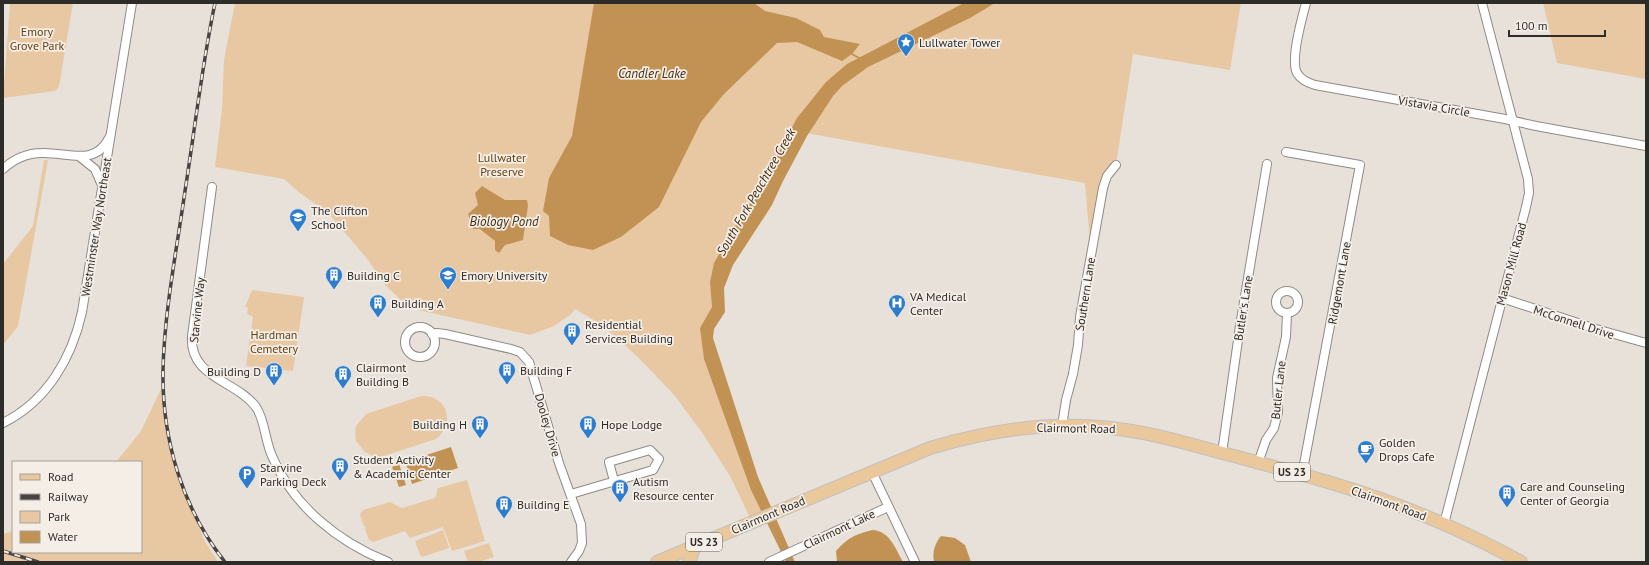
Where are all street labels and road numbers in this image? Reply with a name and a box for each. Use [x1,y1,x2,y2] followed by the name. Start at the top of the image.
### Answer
[1396,92,1471,120] street label: Vistavia Circle
[78,156,114,298] street label: Westminster Way Northeast
[1493,221,1529,307] street label: Mason Mill Road
[1324,240,1354,326] street label: Ridgemont Lane
[1072,256,1098,332] street label: Southern Lane
[1230,274,1256,342] street label: Butler's Lane
[186,276,208,344] street label: Starvine Way
[1532,302,1616,342] street label: McConnell Drive
[1267,360,1289,420] street label: Butler Lane
[532,392,564,458] street label: Dooley Drive
[1036,420,1116,436] street label: Clairmont Road
[1274,463,1310,481] road number: US 23
[1349,482,1429,524] street label: Clairmont Road
[729,493,807,537] street label: Clairmont Road
[801,506,877,552] street label: Clairmont Lake
[686,533,722,551] road number: US 23

